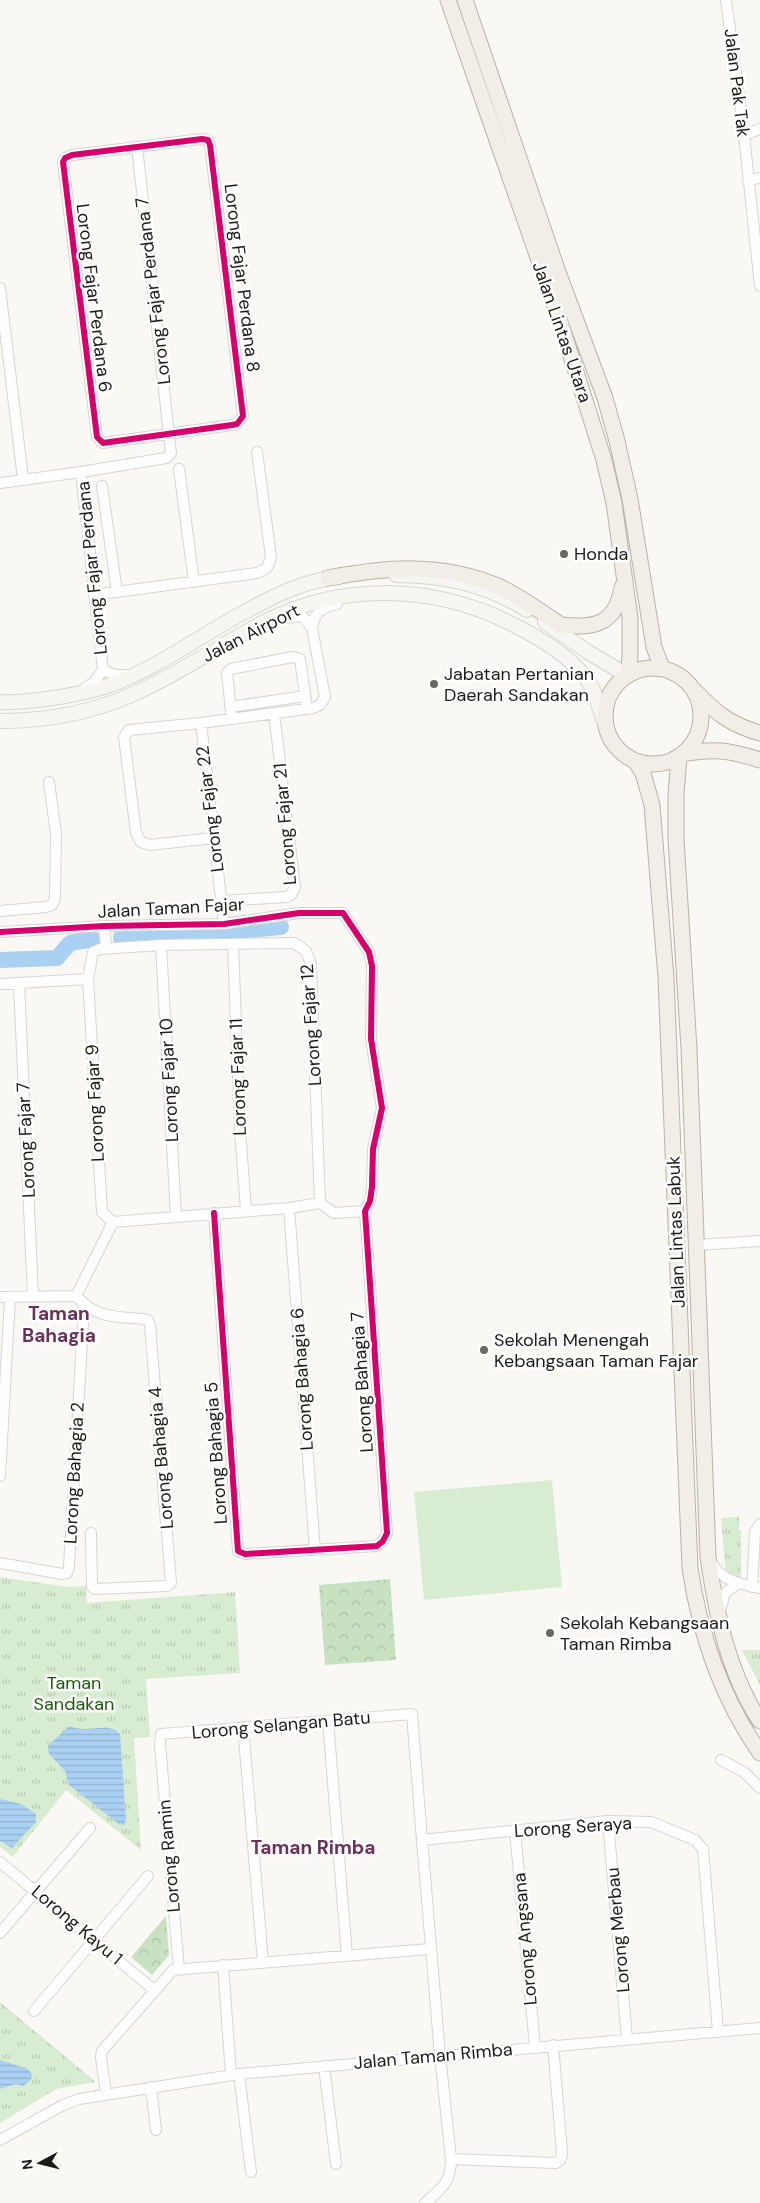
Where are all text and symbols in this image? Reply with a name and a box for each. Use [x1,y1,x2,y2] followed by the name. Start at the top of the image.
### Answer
[718,27,756,139] street label: Jalan Pak Tak
[219,182,265,374] street label: Lorong Fajar Perdana 8
[130,196,176,386] street label: Lorong Fajar Perdana 7
[71,202,117,394] street label: Lorong Fajar Perdana 6
[527,258,597,406] street label: Jalan Lintas Utara
[71,480,113,656] street label: Lorong Fajar Perdana
[574,542,628,566] place label: Honda
[558,548,570,560] marker: Honda
[198,598,304,668] street label: Jalan Airport
[444,662,594,707] place label: Jabatan Pertanian Daerah Sandakan
[428,678,440,690] marker: Jabatan Pertanian Daerah Sandakan
[190,744,230,874] street label: Lorong Fajar 22
[268,762,302,886] street label: Lorong Fajar 21
[97,892,245,924] street label: Jalan Taman Fajar
[295,963,327,1087] street label: Lorong Fajar 12
[154,1017,184,1143] street label: Lorong Fajar 10
[224,1018,252,1136] street label: Lorong Fajar 11
[80,1044,110,1162] street label: Lorong Fajar 9
[11,1081,41,1199] street label: Lorong Fajar 7
[661,1155,691,1309] street label: Jalan Lintas Labuk
[22,1301,96,1348] district label: Taman Bahagia
[285,1307,319,1451] street label: Lorong Bahagia 6
[345,1311,379,1453] street label: Lorong Bahagia 7
[494,1328,699,1373] place label: Sekolah Menengah Kebangsaan Taman Fajar
[478,1344,490,1356] marker: Sekolah Menengah Kebangsaan Taman Fajar
[199,1381,233,1525] street label: Lorong Bahagia 5
[143,1386,179,1530] street label: Lorong Bahagia 4
[58,1401,90,1545] street label: Lorong Bahagia 2
[560,1611,729,1656] place label: Sekolah Kebangsaan Taman Rimba
[544,1627,556,1639] marker: Sekolah Kebangsaan Taman Rimba
[34,1671,114,1716] park label: Taman Sandakan
[191,1705,371,1745] street label: Lorong Selangan Batu
[152,1799,186,1913] street label: Lorong Ramin
[513,1811,633,1843] street label: Lorong Seraya
[251,1835,375,1860] district label: Taman Rimba
[601,1867,635,1993] street label: Lorong Merbau
[507,1872,543,2006] street label: Lorong Angsana
[26,1880,128,1970] street label: Lorong Kayu 1
[353,2037,513,2075] street label: Jalan Taman Rimba
[15,2138,65,2188] north arrow
[18,2158,37,2171] text: N

